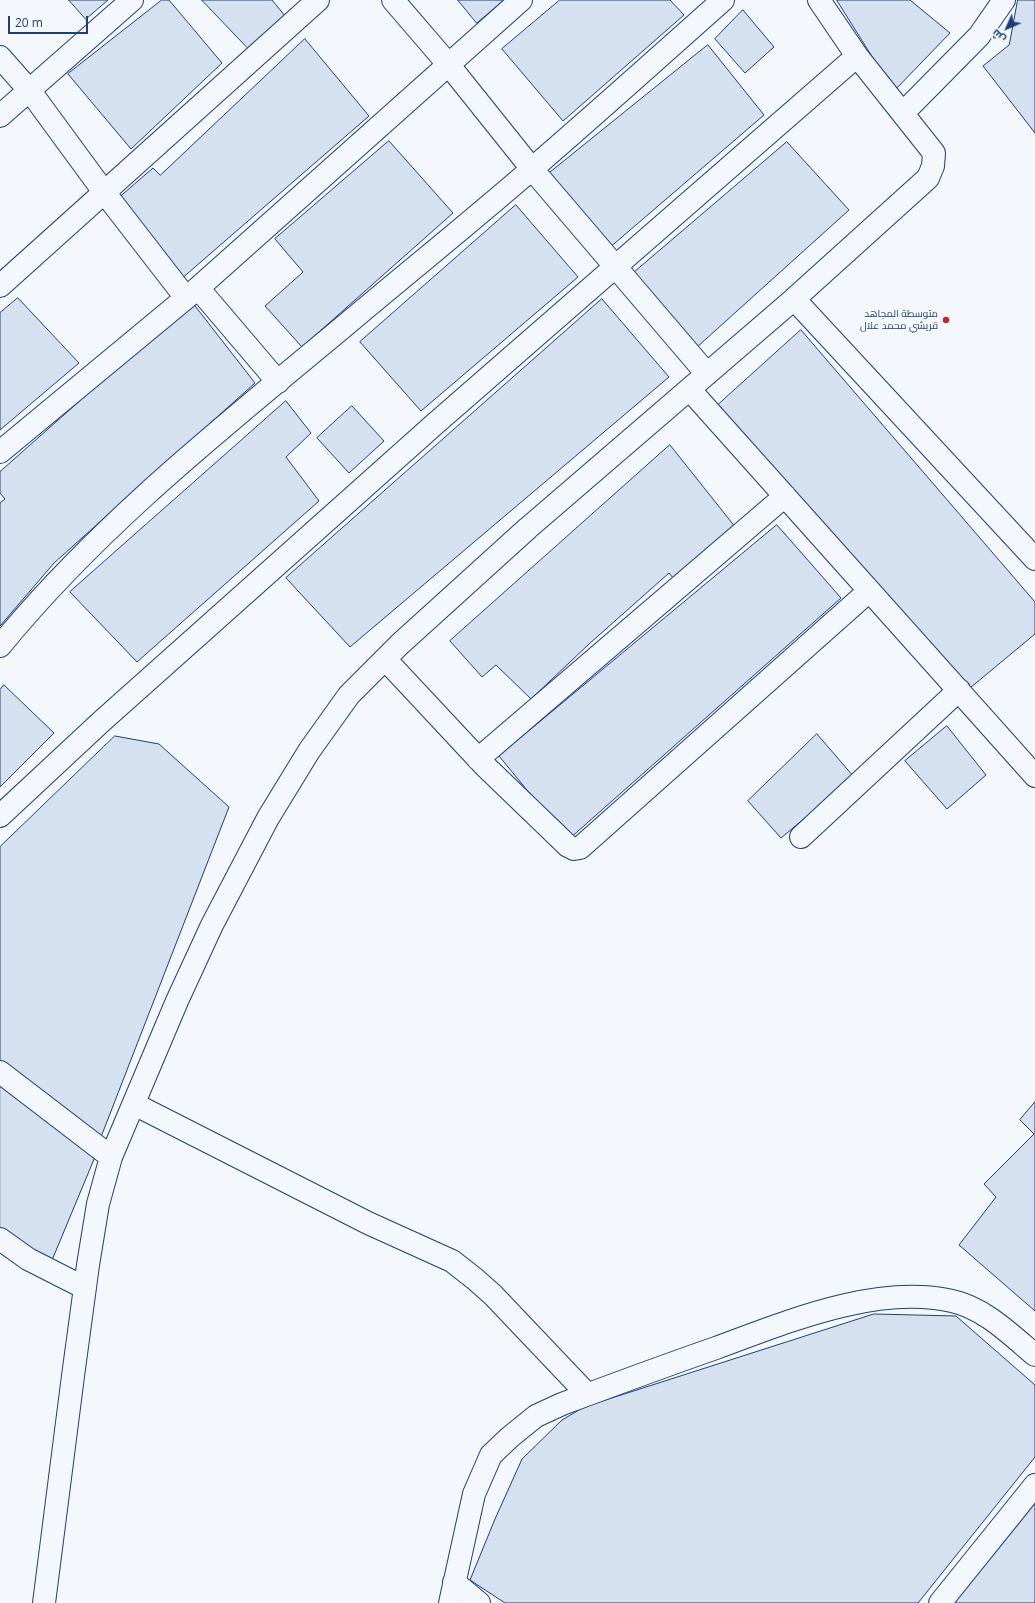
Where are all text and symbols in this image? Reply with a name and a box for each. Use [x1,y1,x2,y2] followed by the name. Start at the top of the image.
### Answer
[10,8,90,34] scale bar
[987,8,1027,48] north arrow
[15,14,43,31] text: 20 m
[988,27,1008,47] text: ش
[860,308,938,332] place label: متوسطة المجاهد قريشي محمد علال
[941,315,951,325] marker: متوسطة المجاهد قريشي محمد علال

